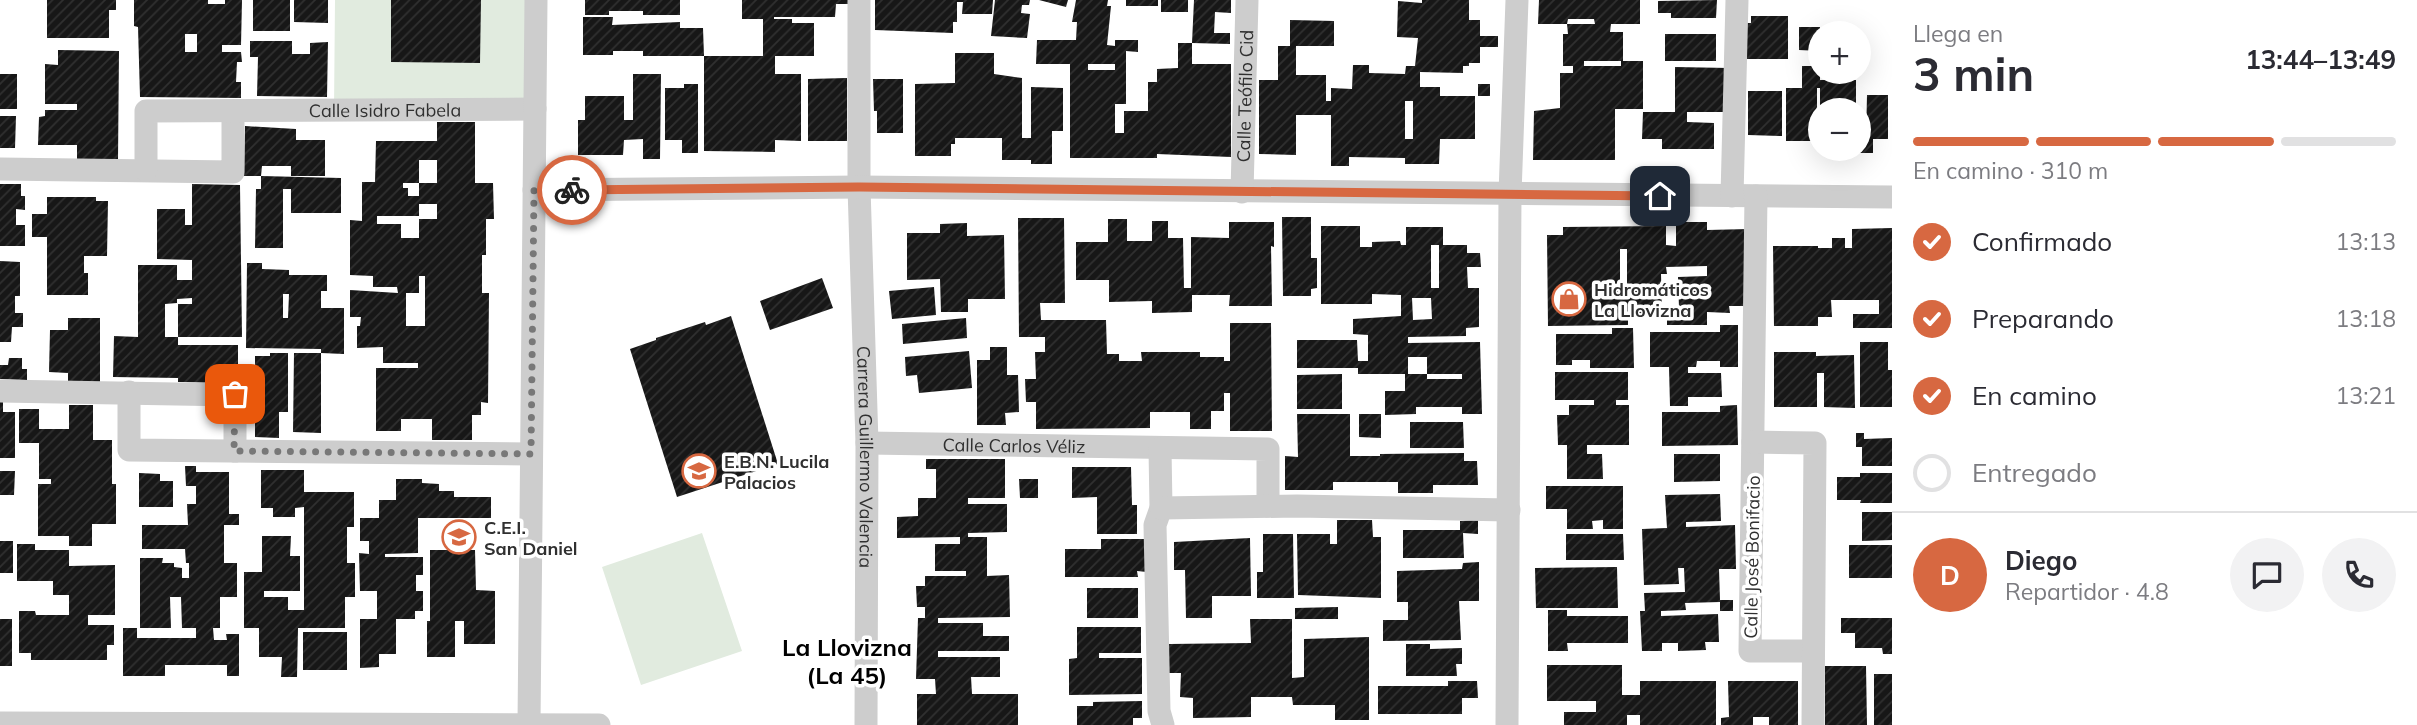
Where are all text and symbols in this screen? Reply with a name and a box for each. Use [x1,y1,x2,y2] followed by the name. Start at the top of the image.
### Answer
[1913,19,2003,48] text: Llega en
[1808,21,1871,161] map controls
[1808,21,1871,84] button: +
[1231,30,1258,163] street label: Calle Teófilo Cid
[2245,43,2396,76] text: 13:44–13:49
[1913,45,2034,103] text: 3 min
[309,98,461,122] street label: Calle Isidro Fabela
[1808,98,1871,161] button: −
[537,155,607,225] courier
[1913,156,2108,185] text: En camino · 310 m
[1630,166,1690,226] pin
[553,171,591,209] icon: bike
[1641,177,1679,215] icon: home
[1913,223,1951,261] icon: check
[1972,225,2112,258] text: Confirmado
[2336,227,2396,256] text: 13:13
[1594,278,1709,322] place label: Hidromáticos La Llovizna
[1550,280,1588,318] shop icon: Hidromáticos La Llovizna
[1913,300,1951,338] icon: check
[1972,302,2114,335] text: Preparando
[2336,304,2396,333] text: 13:18
[852,345,879,568] street label: Carrera Guillermo Valencia
[205,364,265,424] pin
[216,375,254,413] icon: bag
[1913,377,1951,415] icon: check
[1972,379,2097,412] text: En camino
[2336,381,2396,410] text: 13:21
[942,433,1086,458] street label: Calle Carlos Véliz
[724,450,829,494] place label: E.B.N. Lucila Palacios
[680,452,718,490] school or university icon: E.B.N. Lucila Palacios
[1972,456,2097,489] text: Entregado
[1739,475,1765,639] street label: Calle José Bonifacio
[484,516,578,560] place label: C.E.I. San Daniel
[440,518,478,556] school or university icon: C.E.I. San Daniel
[2230,538,2304,612] button: chat
[2322,538,2396,612] button: phone
[2005,544,2077,577] text: Diego
[1940,559,1960,592] text: D
[2005,577,2169,606] text: Repartidor · 4.8
[782,632,912,690] district label: La Llovizna (La 45)

